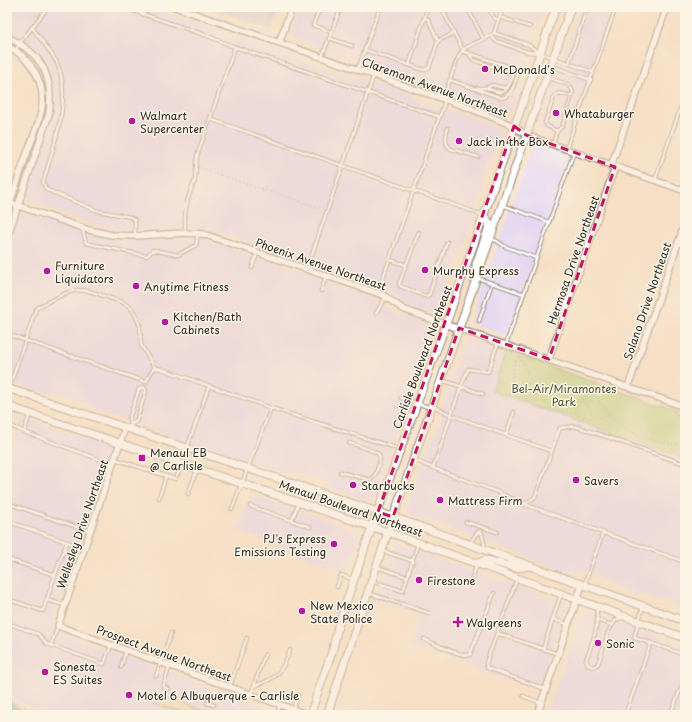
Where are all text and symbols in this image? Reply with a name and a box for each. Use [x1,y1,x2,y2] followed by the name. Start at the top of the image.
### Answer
[360,53,511,122] street label: Claremont Avenue Northeast
[493,61,555,78] place label: McDonald's
[480,64,490,74] marker: McDonald's
[564,105,635,122] place label: Whataburger
[140,107,205,137] place label: Walmart Supercenter
[551,108,561,118] marker: Whataburger
[127,116,137,126] marker: Walmart Supercenter
[467,133,548,150] place label: Jack in the Box
[454,136,464,146] marker: Jack in the Box
[543,193,603,327] street label: Hermosa Drive Northeast
[253,234,389,295] street label: Phoenix Avenue Northeast
[619,239,675,362] street label: Solano Drive Northeast
[55,257,114,287] place label: Furniture Liquidators
[433,262,519,279] place label: Murphy Express
[420,265,430,275] marker: Murphy Express
[42,266,52,276] marker: Furniture Liquidators
[144,278,229,295] place label: Anytime Fitness
[131,281,141,291] marker: Anytime Fitness
[388,282,456,431] street label: Carlisle Boulevard Northeast
[173,308,242,338] place label: Kitchen/Bath Cabinets
[160,317,170,327] marker: Kitchen/Bath Cabinets
[512,380,616,410] park label: Bel-Air/Miramontes Park
[150,444,207,474] place label: Menaul EB @ Carlisle
[137,453,147,463] marker: Menaul EB @ Carlisle
[52,457,112,591] street label: Wellesley Drive Northeast
[584,472,619,489] place label: Savers
[277,475,426,541] street label: Menaul Boulevard Northeast
[571,475,581,485] marker: Savers
[361,477,414,494] place label: Starbucks
[348,480,358,490] marker: Starbucks
[448,492,522,509] place label: Mattress Firm
[435,495,445,505] marker: Mattress Firm
[234,530,326,560] place label: PJ's Express Emissions Testing
[329,539,339,549] marker: PJ's Express Emissions Testing
[427,572,476,589] place label: Firestone
[414,575,424,585] marker: Firestone
[310,597,374,627] place label: New Mexico State Police
[297,606,307,616] marker: New Mexico State Police
[466,614,522,631] place label: Walgreens
[453,617,463,627] marker: Walgreens
[94,621,235,686] street label: Prospect Avenue Northeast
[606,635,635,652] place label: Sonic
[593,638,603,648] marker: Sonic
[53,658,102,688] place label: Sonesta ES Suites
[40,667,50,677] marker: Sonesta ES Suites
[137,687,299,704] place label: Motel 6 Albuquerque - Carlisle
[124,690,134,700] marker: Motel 6 Albuquerque - Carlisle

